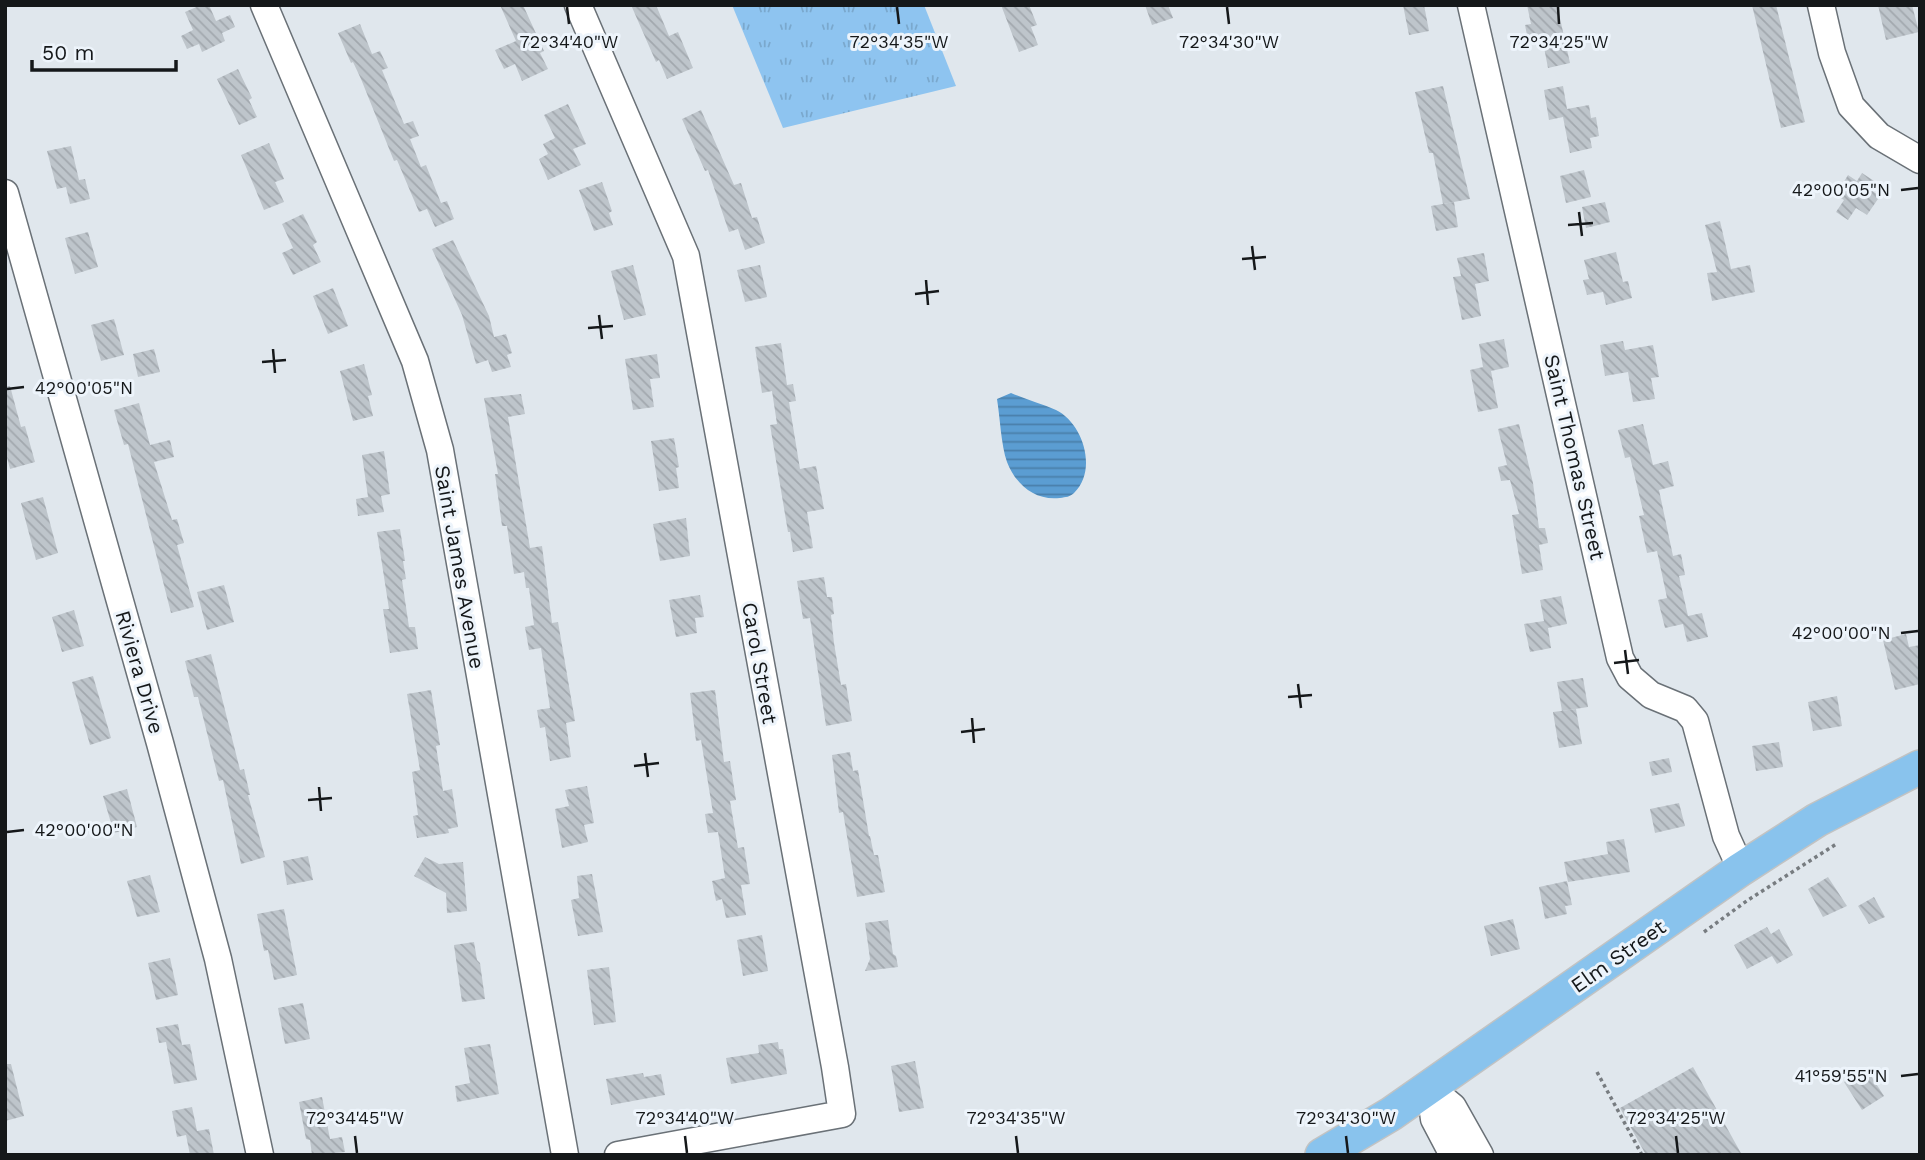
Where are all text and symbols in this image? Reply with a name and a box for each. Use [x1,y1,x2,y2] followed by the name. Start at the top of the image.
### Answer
[32,28,175,72] scale bar
[520,31,618,52] text: 72°34'40"W
[849,31,949,52] text: 72°34'35"W
[1179,31,1279,52] text: 72°34'30"W
[1509,31,1609,52] text: 72°34'25"W
[42,40,94,65] text: 50 m
[1792,179,1890,200] text: 42°00'05"N
[1539,352,1611,562] street label: Saint Thomas Street
[35,377,133,398] text: 42°00'05"N
[430,463,490,671] street label: Saint James Avenue
[737,600,783,726] street label: Carol Street
[110,607,170,737] street label: Riviera Drive
[1791,622,1891,643] text: 42°00'00"N
[34,819,134,840] text: 42°00'00"N
[1566,914,1670,998] street label: Elm Street
[1794,1065,1888,1086] text: 41°59'55"N
[306,1107,404,1128] text: 72°34'45"W
[636,1107,734,1128] text: 72°34'40"W
[966,1107,1066,1128] text: 72°34'35"W
[1296,1107,1396,1128] text: 72°34'30"W
[1626,1107,1726,1128] text: 72°34'25"W

